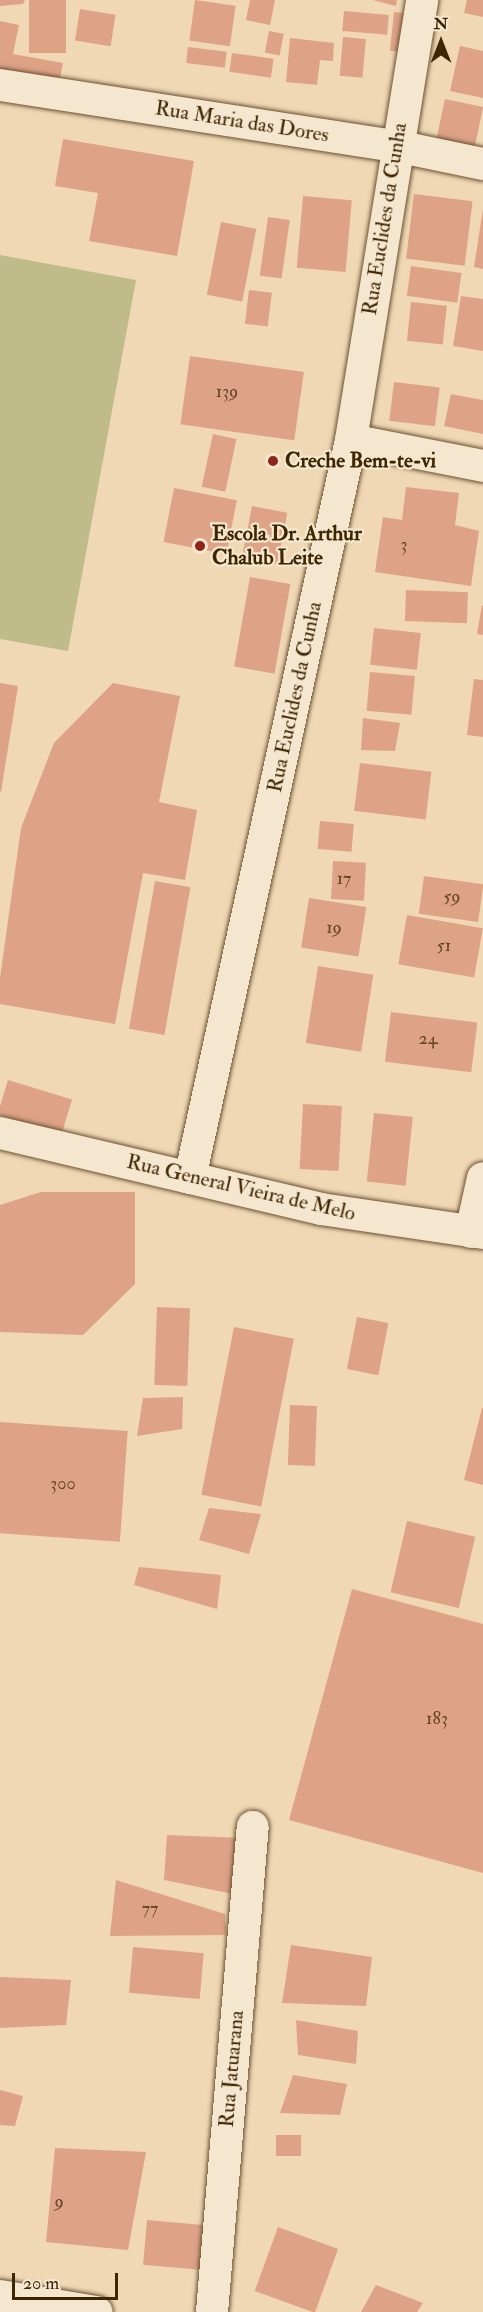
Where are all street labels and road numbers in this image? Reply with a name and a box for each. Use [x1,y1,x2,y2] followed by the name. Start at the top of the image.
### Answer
[153,96,331,148] street label: Rua Maria das Dores
[357,121,413,317] street label: Rua Euclides da Cunha
[262,599,328,795] street label: Rua Euclides da Cunha
[124,1149,358,1227] street label: Rua General Vieira de Melo
[214,2009,250,2129] street label: Rua Jatuarana

